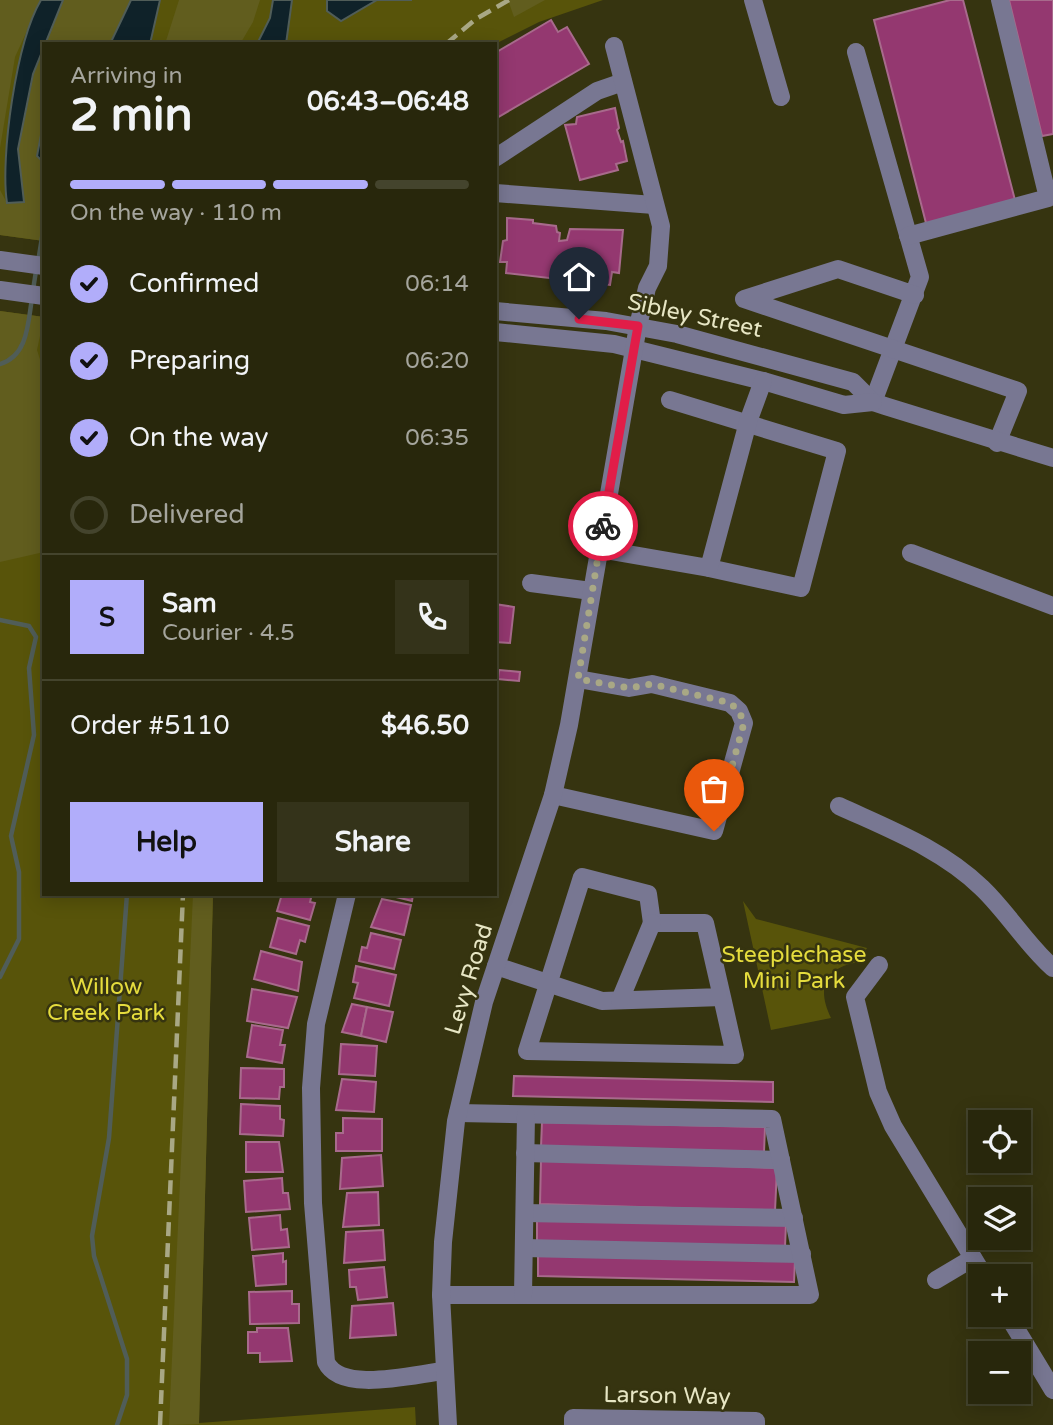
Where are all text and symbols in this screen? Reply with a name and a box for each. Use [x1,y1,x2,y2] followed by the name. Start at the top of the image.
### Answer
[70,62,183,90] text: Arriving in
[307,86,469,117] text: 06:43–06:48
[70,88,193,143] text: 2 min
[70,199,282,227] text: On the way · 110 m
[549,247,609,319] pin
[560,258,598,296] icon: home
[70,265,108,303] icon: check
[129,268,259,299] text: Confirmed
[405,270,469,298] text: 06:14
[625,288,765,344] street label: Sibley Street
[70,342,108,380] icon: check
[129,345,250,376] text: Preparing
[405,347,469,375] text: 06:20
[70,419,108,457] icon: check
[129,422,269,453] text: On the way
[405,424,469,452] text: 06:35
[568,491,638,561] courier
[129,499,245,530] text: Delivered
[584,507,622,545] icon: bike
[395,580,469,654] button: phone
[162,588,217,619] text: Sam
[99,602,115,633] text: S
[162,619,295,647] text: Courier · 4.5
[70,710,230,741] text: Order #5110
[381,710,469,741] text: $46.50
[684,759,744,831] pin
[695,770,733,808] icon: bag
[70,802,263,882] button: Help
[277,802,469,882] button: Share
[439,920,499,1038] street label: Levy Road
[722,941,866,995] park label: Steeplechase Mini Park
[47,973,165,1027] park label: Willow Creek Park
[968,1110,1031,1404] map controls
[968,1110,1031,1173] button: locate
[968,1187,1031,1250] button: layers
[968,1264,1031,1327] button: +
[968,1341,1031,1404] button: −
[603,1381,731,1411] street label: Larson Way

